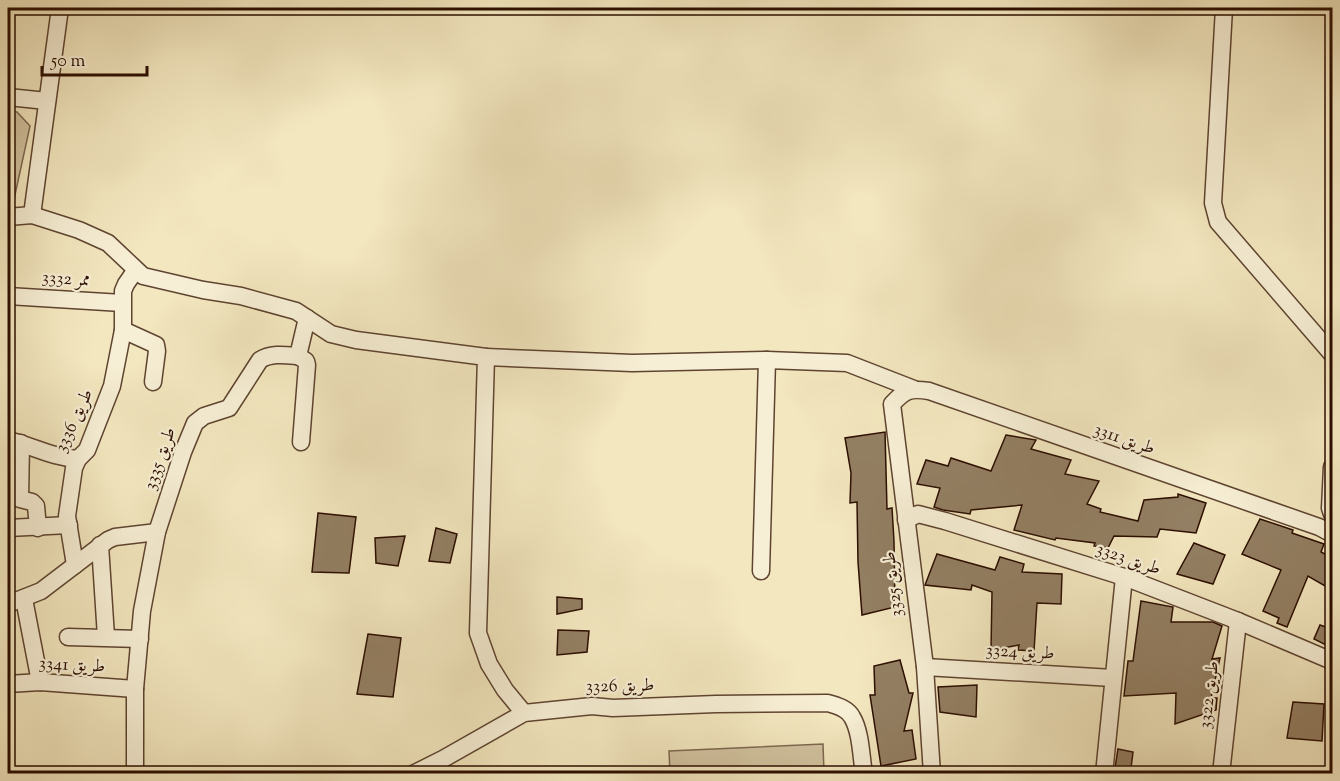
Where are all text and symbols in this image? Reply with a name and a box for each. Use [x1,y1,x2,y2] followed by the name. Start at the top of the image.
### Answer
[42,39,147,77] scale bar
[50,49,86,75] text: 50 m
[41,265,91,295] street label: ممر 3332
[49,385,101,457] street label: طريق 3336
[1090,417,1158,463] street label: طريق 3311
[138,424,184,494] street label: طريق 3335
[1092,537,1164,583] street label: طريق 3323
[877,550,911,618] street label: طريق 3325
[985,638,1055,668] street label: طريق 3324
[38,651,106,681] street label: طريق 3341
[1193,660,1227,730] street label: طريق 3322
[585,673,655,701] street label: طريق 3326

